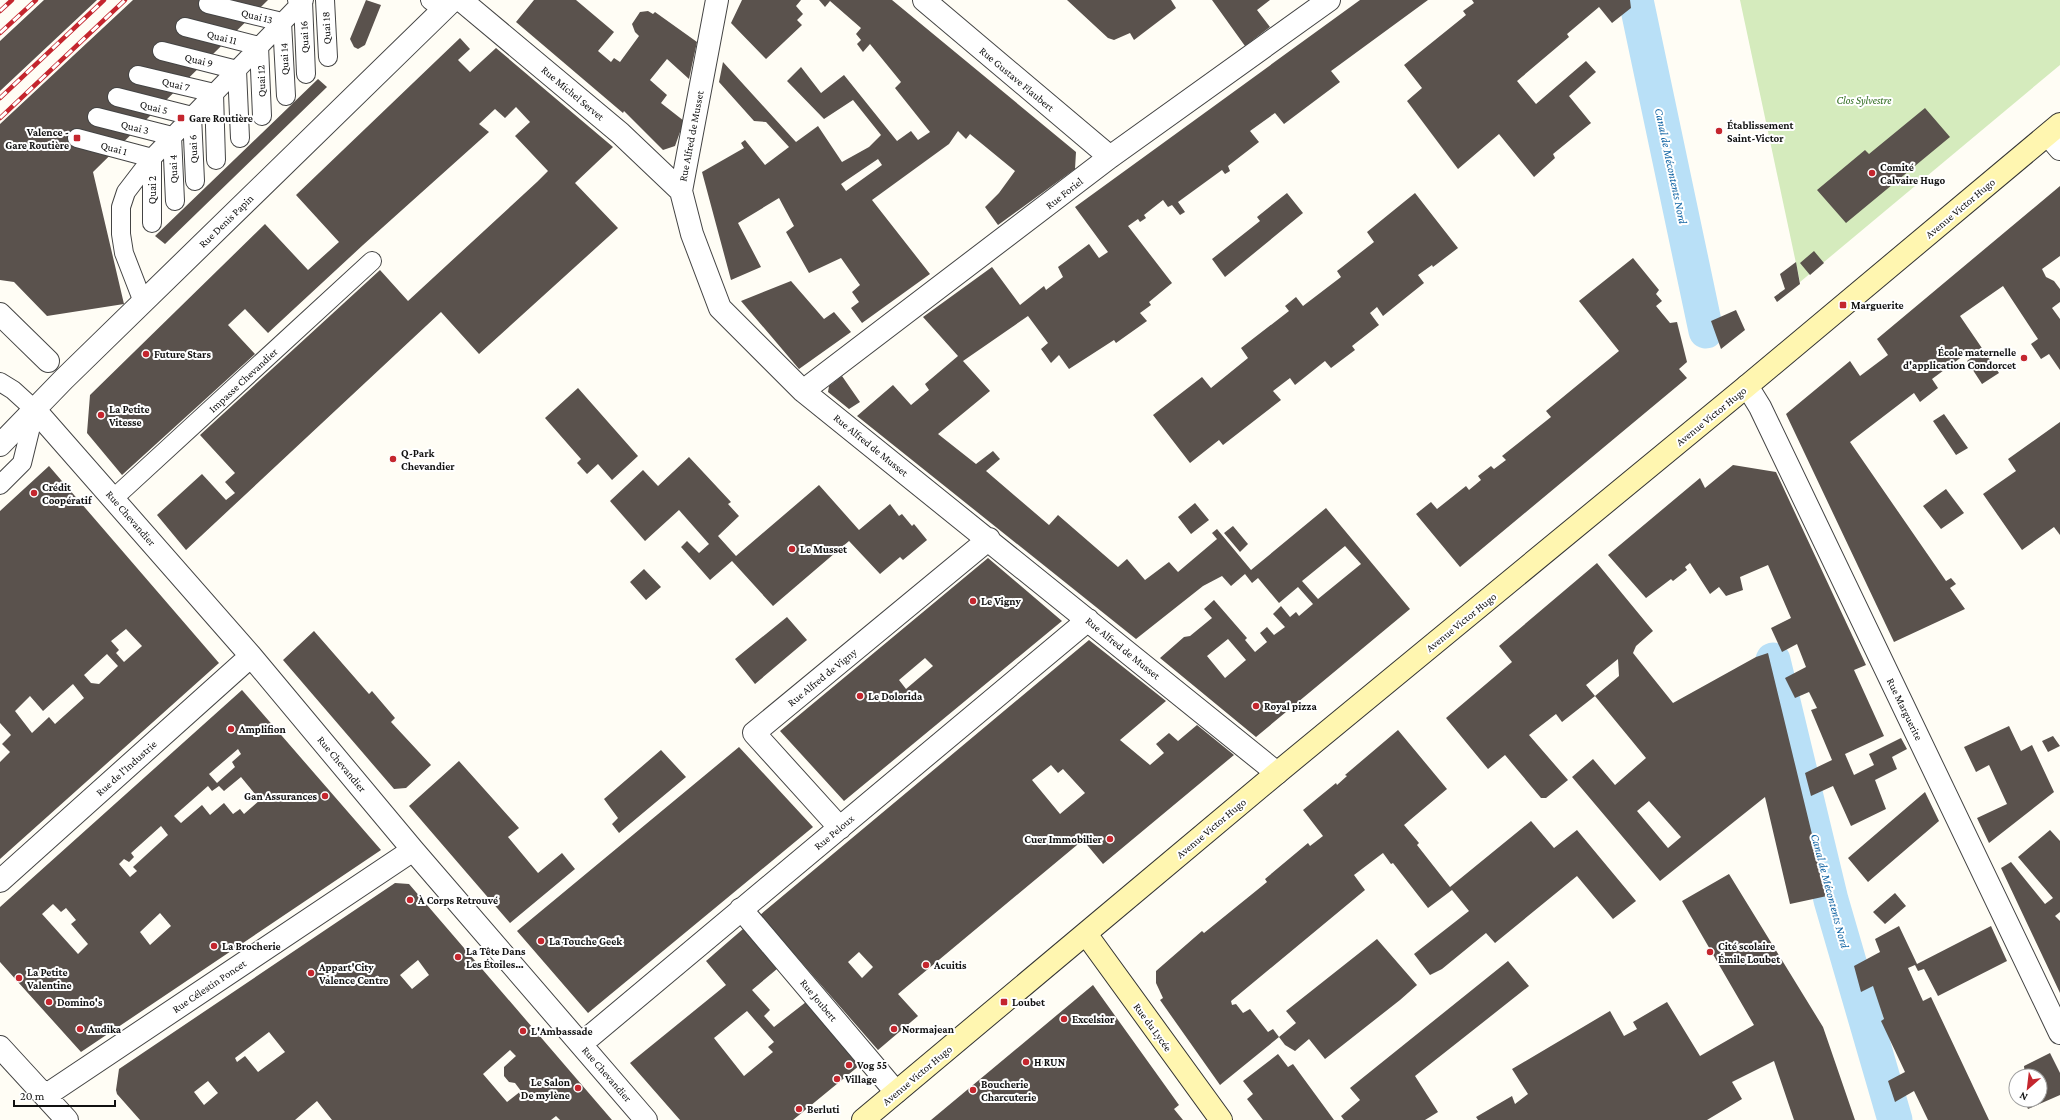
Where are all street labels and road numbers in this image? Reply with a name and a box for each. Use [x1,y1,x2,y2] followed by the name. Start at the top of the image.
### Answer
[240,6,274,26] street label: Quai 13
[319,11,333,45] street label: Quai 18
[297,20,311,54] street label: Quai 16
[206,27,239,47] street label: Quai 11
[277,42,291,76] street label: Quai 14
[977,44,1057,114] street label: Rue Gustave Flaubert
[184,51,214,69] street label: Quai 9
[539,63,607,123] street label: Rue Michel Servet
[254,65,268,97] street label: Quai 12
[161,75,191,93] street label: Quai 7
[676,89,706,182] street label: Rue Alfred de Musset
[139,98,169,116] street label: Quai 5
[120,118,150,136] street label: Quai 3
[186,134,200,164] street label: Quai 6
[99,139,129,157] street label: Quai 1
[166,154,179,184] street label: Quai 4
[1043,175,1085,211] street label: Rue Foriel
[1923,175,1998,241] street label: Avenue Victor Hugo
[146,176,158,204] street label: Quai 2
[196,192,256,251] street label: Rue Denis Papin
[206,345,280,416] street label: Impasse Chevandier
[1674,384,1750,449] street label: Avenue Victor Hugo
[831,411,911,479] street label: Rue Alfred de Musset
[104,488,158,548] street label: Rue Chevandier
[1424,590,1500,655] street label: Avenue Victor Hugo
[1083,614,1163,682] street label: Rue Alfred de Musset
[785,645,860,709] street label: Rue Alfred de Vigny
[1884,676,1925,743] street label: Rue Marguerite
[315,734,369,794] street label: Rue Chevandier
[93,738,159,798] street label: Rue de l'Industrie
[1174,795,1249,861] street label: Avenue Victor Hugo
[812,812,856,852] street label: Rue Peloux
[170,957,248,1015] street label: Rue Célestin Poncet
[797,977,840,1024] street label: Rue Joubert
[1131,1001,1175,1054] street label: Rue du Lycée
[880,1042,955,1108] street label: Avenue Victor Hugo
[580,1044,634,1104] street label: Rue Chevandier

